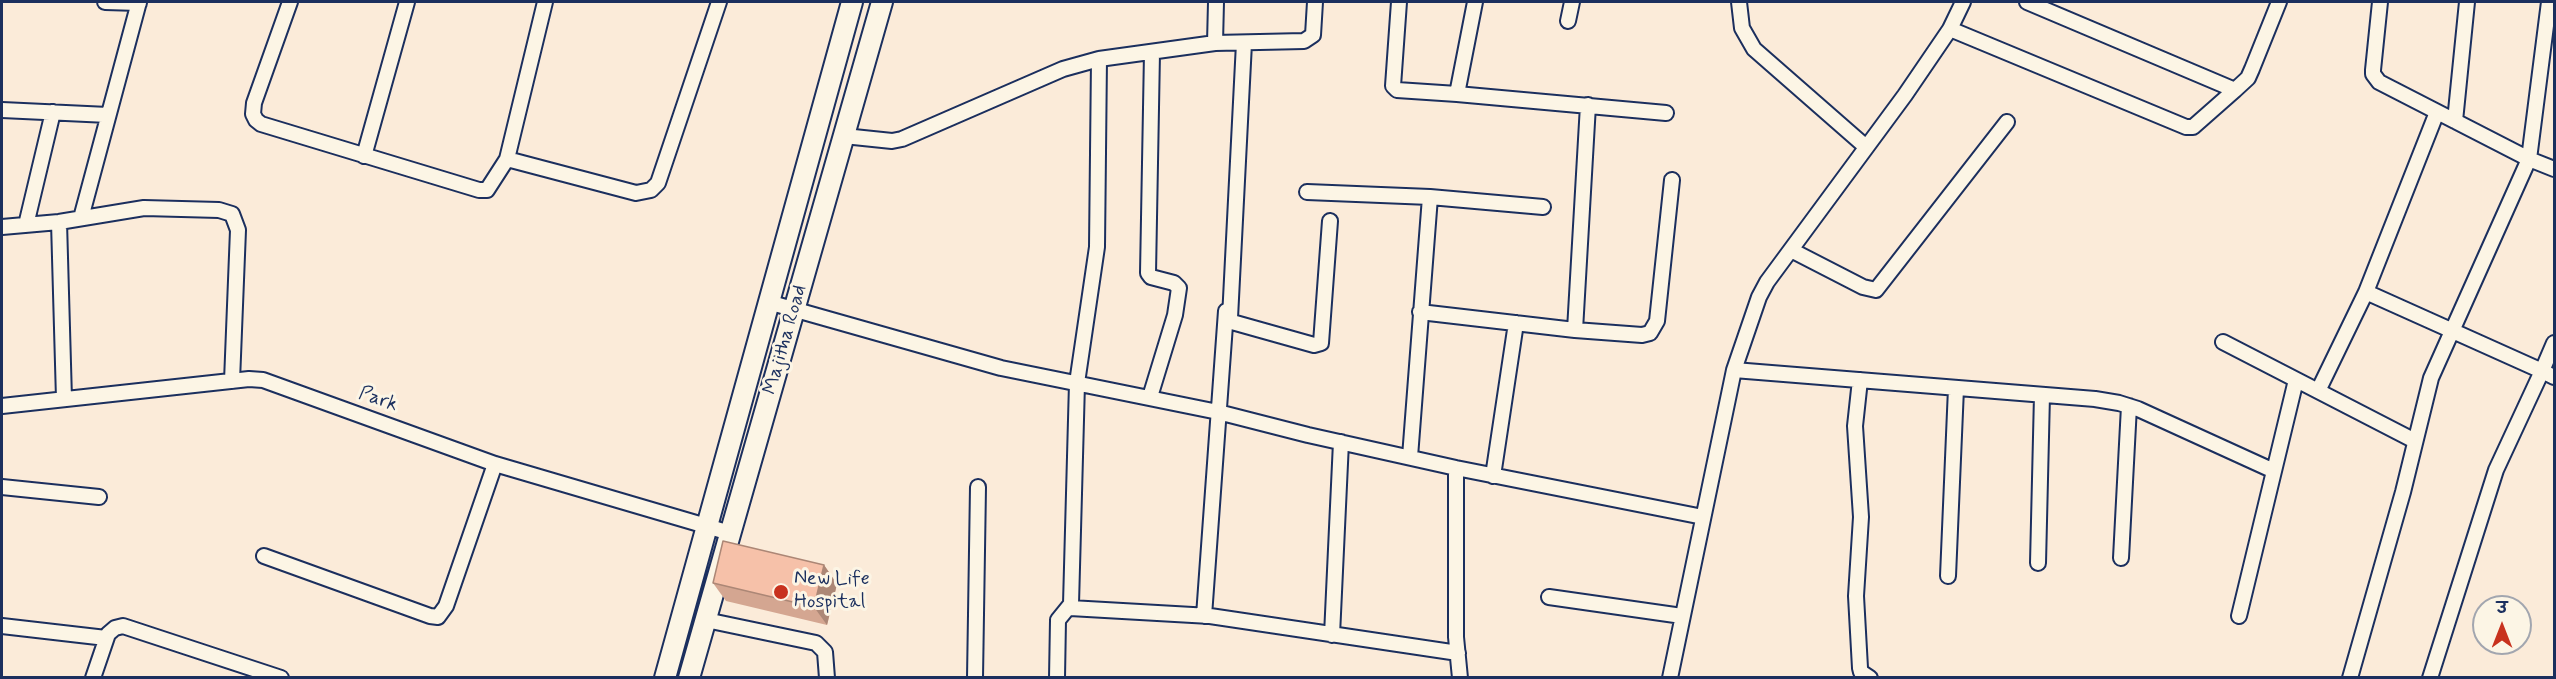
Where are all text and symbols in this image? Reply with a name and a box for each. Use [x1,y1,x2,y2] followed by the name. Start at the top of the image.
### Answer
[759,282,813,398] street label: Majitha Road
[355,382,401,418] street label: Park
[794,568,870,615] place label: New Life Hospital
[772,583,790,601] marker: New Life Hospital
[2472,595,2532,655] north arrow
[2497,598,2507,619] text: उ

